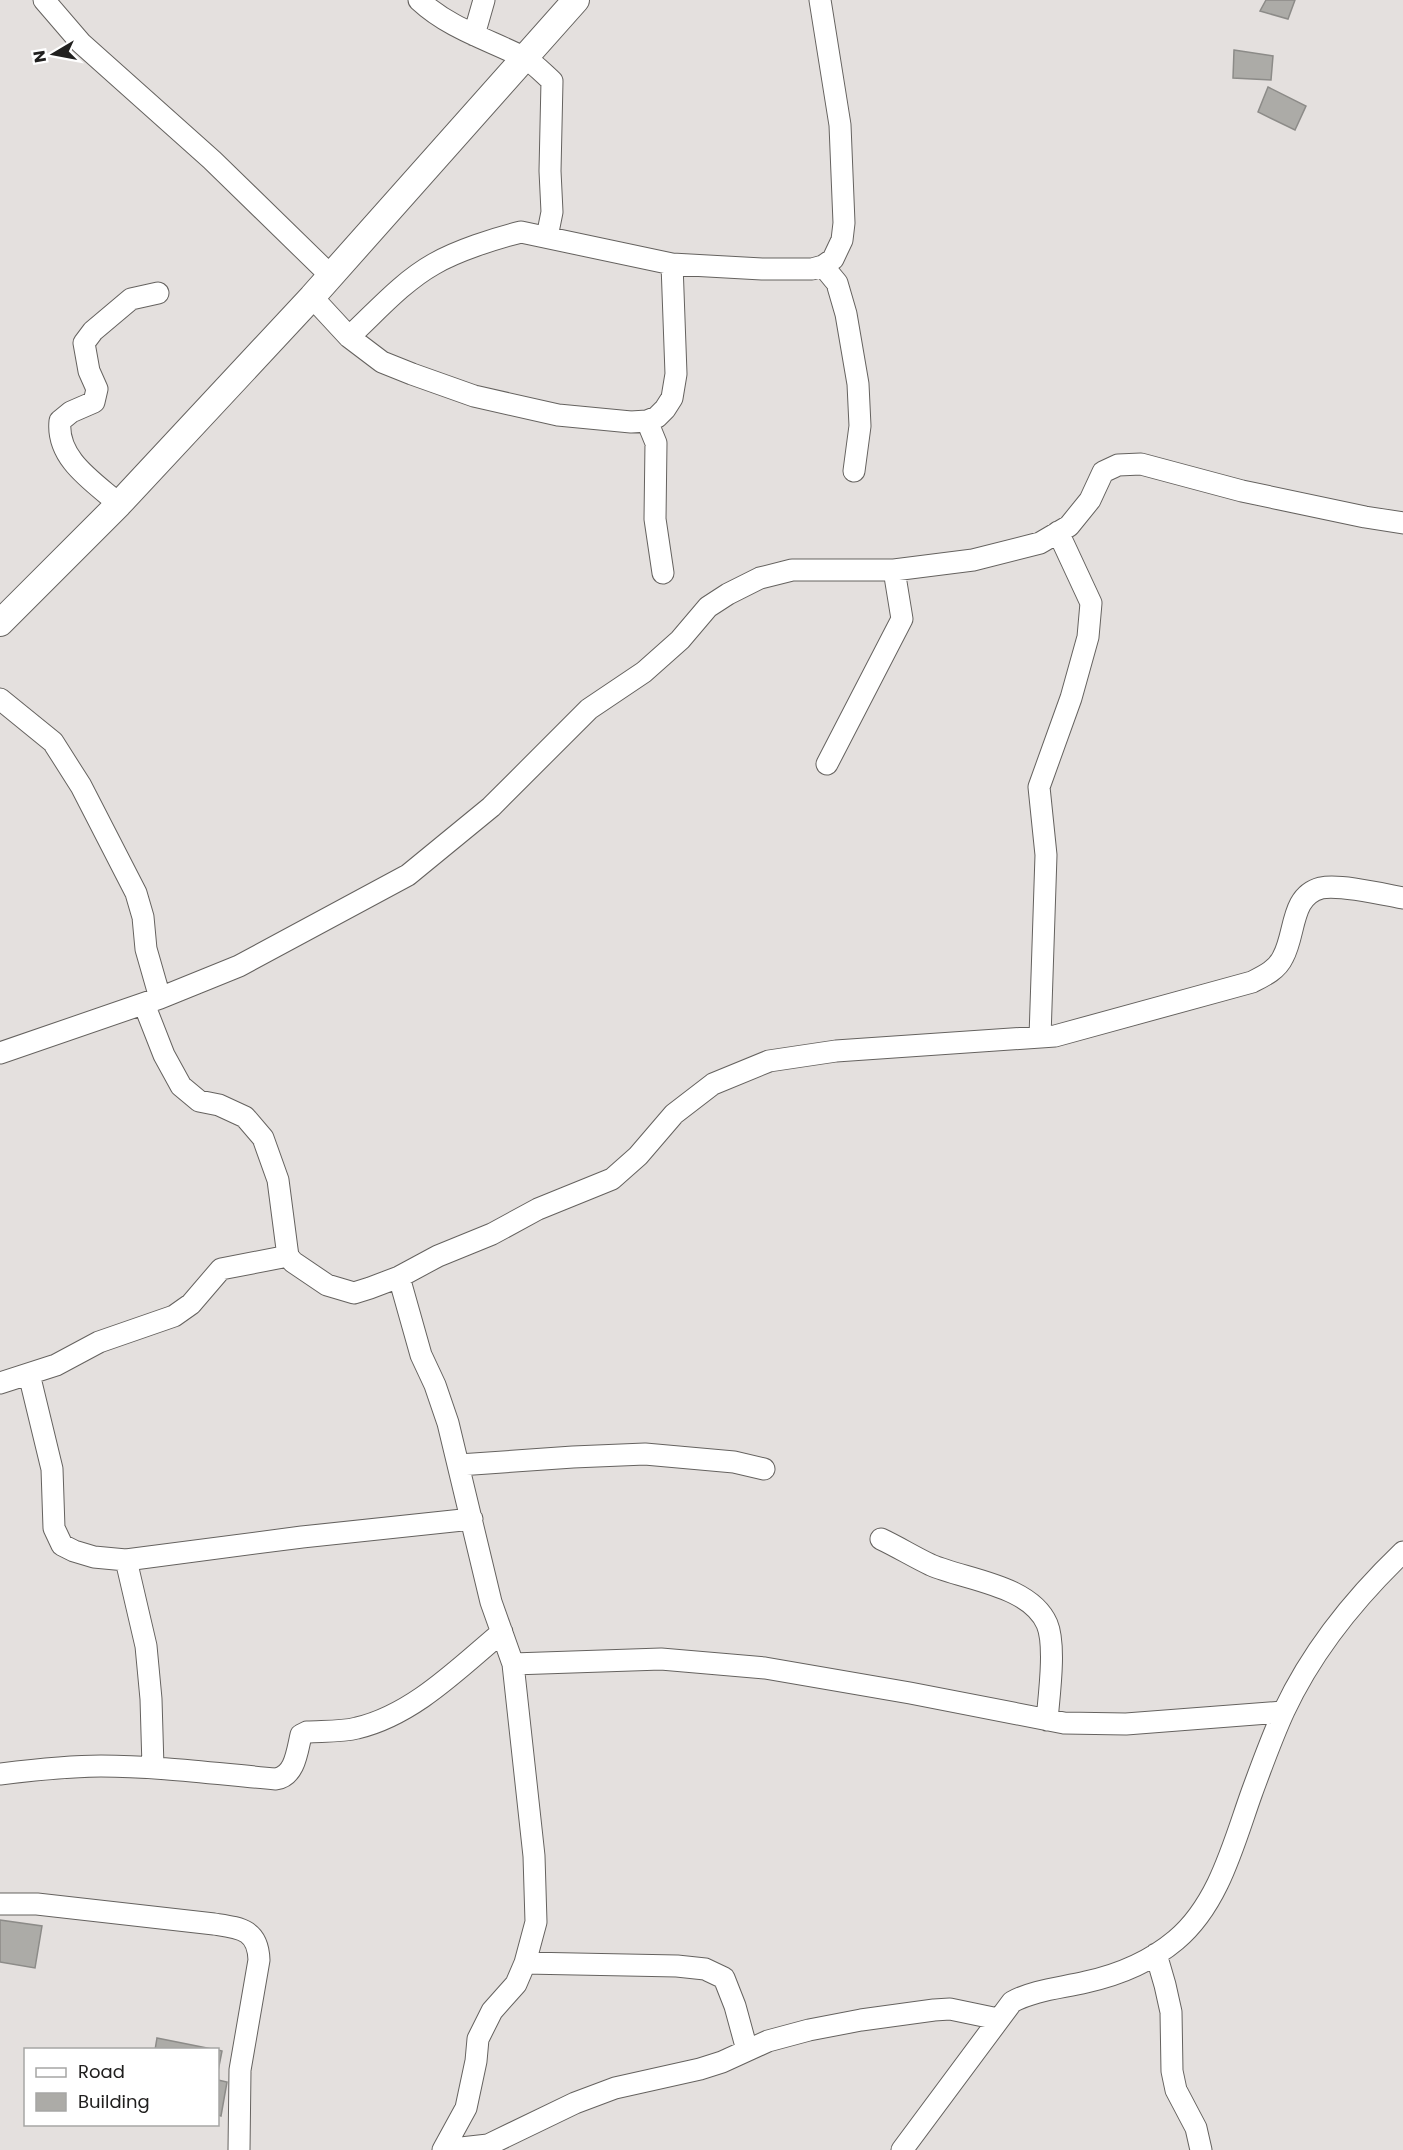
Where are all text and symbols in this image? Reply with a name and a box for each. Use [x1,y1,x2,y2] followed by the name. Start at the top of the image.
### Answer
[24,24,84,84] north arrow
[27,49,52,64] text: N
[24,2048,219,2126] legend
[78,2059,125,2084] text: Road
[78,2089,150,2114] text: Building

